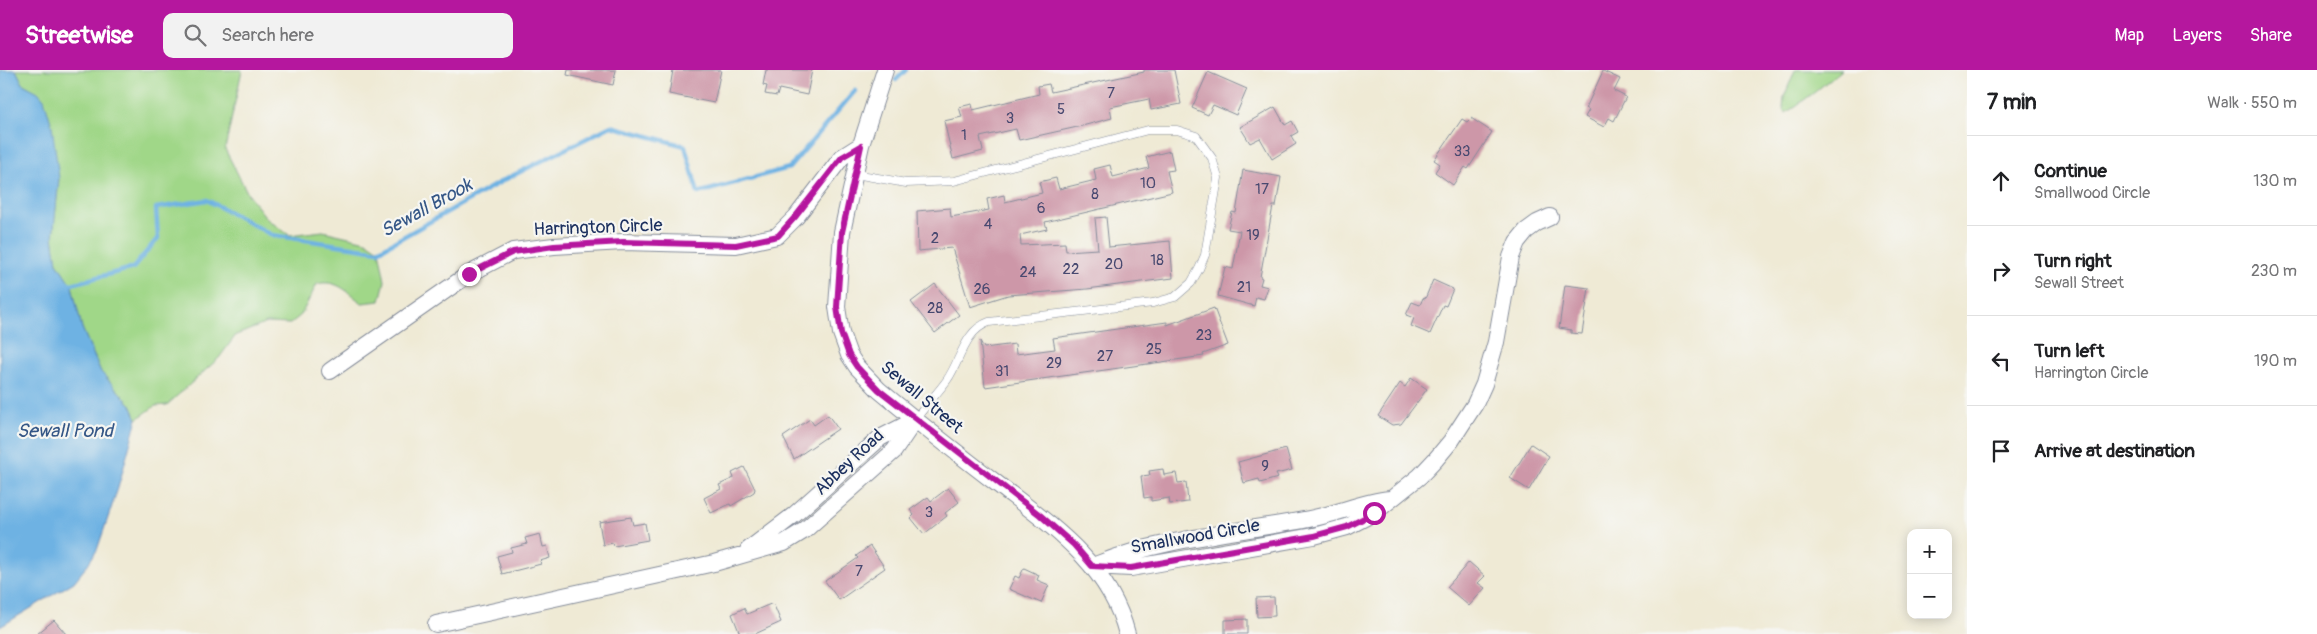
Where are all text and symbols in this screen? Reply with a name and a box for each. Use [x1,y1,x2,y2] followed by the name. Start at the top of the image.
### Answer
[163,13,513,58] search box
[25,21,133,50] text: Streetwise
[181,21,209,49] icon: search
[221,23,314,47] text: Search here
[2115,24,2144,47] text: Map
[2172,24,2222,47] text: Layers
[2250,24,2292,47] text: Share
[1107,84,1115,103] house number: 7
[1987,89,2037,116] text: 7 min
[2207,93,2297,113] text: Walk · 550 m
[1057,100,1065,119] house number: 5
[1006,109,1014,128] house number: 3
[961,126,967,145] house number: 1
[1454,142,1470,161] house number: 33
[2034,159,2107,183] text: Continue
[1987,167,2015,195] icon: ahead
[2253,171,2297,191] text: 130 m
[377,172,478,243] water label: Sewall Brook
[1140,174,1156,193] house number: 10
[1255,180,1269,199] house number: 17
[2034,183,2150,203] text: Smallwood Circle
[1091,185,1099,204] house number: 8
[1037,199,1045,218] house number: 6
[533,214,663,241] street label: Harrington Circle
[984,215,993,234] house number: 4
[1246,226,1260,245] house number: 19
[931,229,939,248] house number: 2
[2034,249,2112,273] text: Turn right
[1150,251,1164,270] house number: 18
[1105,255,1123,274] house number: 20
[1987,257,2015,285] icon: right
[1063,260,1079,279] house number: 22
[2251,261,2297,281] text: 230 m
[458,263,481,286] route end
[1019,263,1037,282] house number: 24
[2034,273,2124,293] text: Sewall Street
[1237,278,1251,297] house number: 21
[973,280,991,299] house number: 26
[927,299,943,318] house number: 28
[1196,326,1212,345] house number: 23
[2034,339,2104,363] text: Turn left
[1146,340,1162,359] house number: 25
[1097,347,1113,366] house number: 27
[1987,347,2015,375] icon: left
[2254,351,2297,371] text: 190 m
[1046,354,1062,373] house number: 29
[876,356,968,439] street label: Sewall Street
[995,362,1009,381] house number: 31
[2034,363,2148,383] text: Harrington Circle
[17,419,116,443] water label: Sewall Pond
[810,424,889,500] street label: Abbey Road
[1987,437,2015,465] icon: arrive
[2034,439,2195,463] text: Arrive at destination
[1261,457,1269,476] house number: 9
[1363,502,1386,525] route start
[925,503,933,522] house number: 3
[1129,514,1262,559] street label: Smallwood Circle
[1907,529,1952,619] map controls
[1907,529,1952,574] button: +
[855,562,863,581] house number: 7
[1907,574,1952,619] button: −

